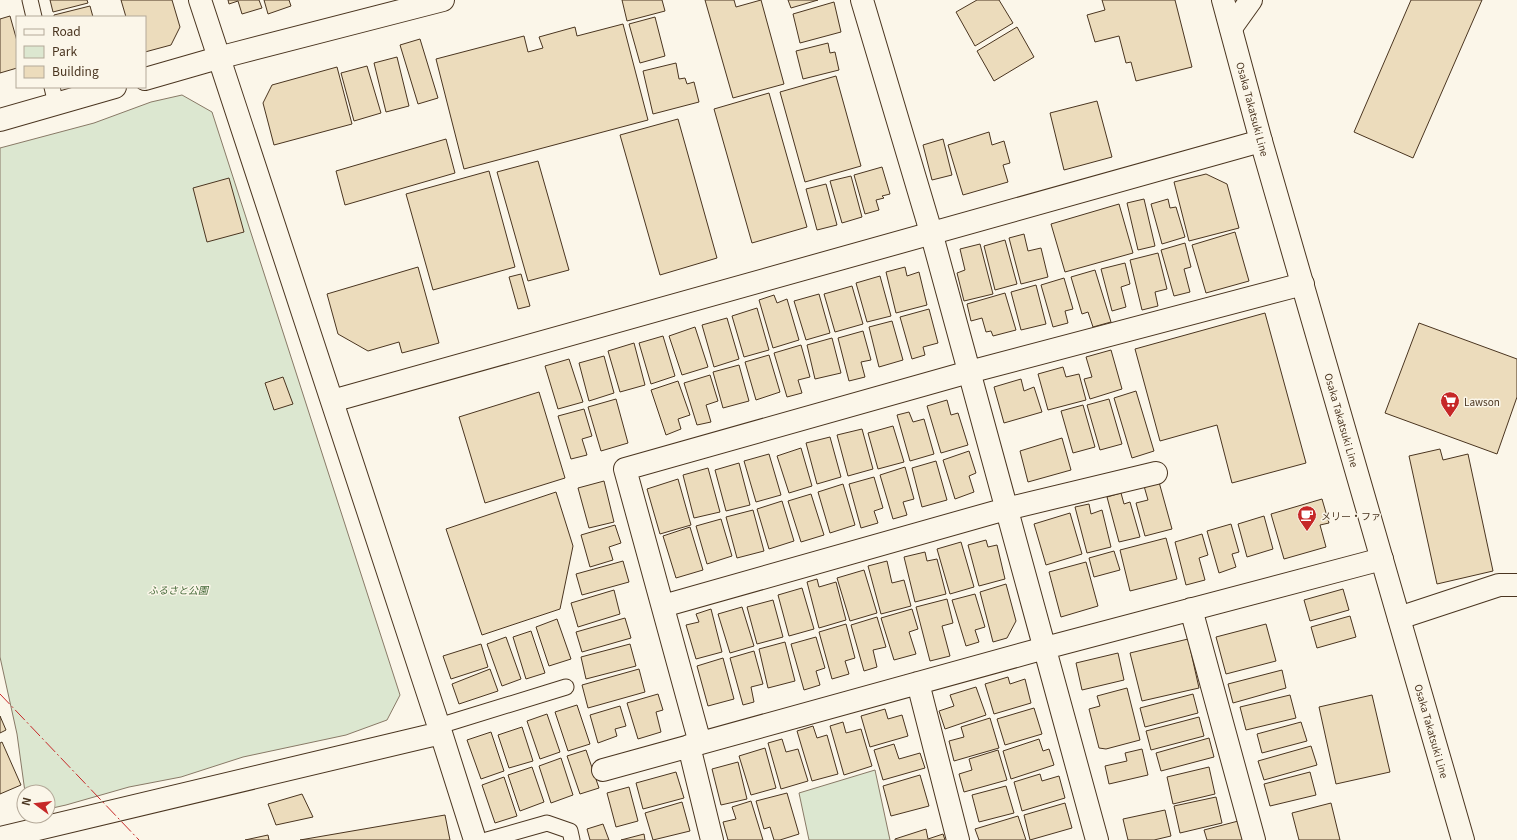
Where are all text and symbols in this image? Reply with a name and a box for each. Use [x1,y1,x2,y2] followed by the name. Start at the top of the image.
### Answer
[16,16,146,88] legend
[52,22,81,39] text: Road
[52,42,77,59] text: Park
[1233,60,1273,158] street label: Osaka Takatsuki Line
[52,62,99,79] text: Building
[1321,371,1363,469] street label: Osaka Takatsuki Line
[1439,390,1461,418] supermarket icon: Lawson
[1464,394,1500,409] place label: Lawson
[1296,504,1318,532] cafe icon: メリー・ファ
[1321,508,1381,523] place label: メリー・ファ
[148,582,210,597] park label: ふるさと公園
[1411,682,1453,780] street label: Osaka Takatsuki Line
[16,784,56,824] north arrow
[17,795,34,807] text: N

